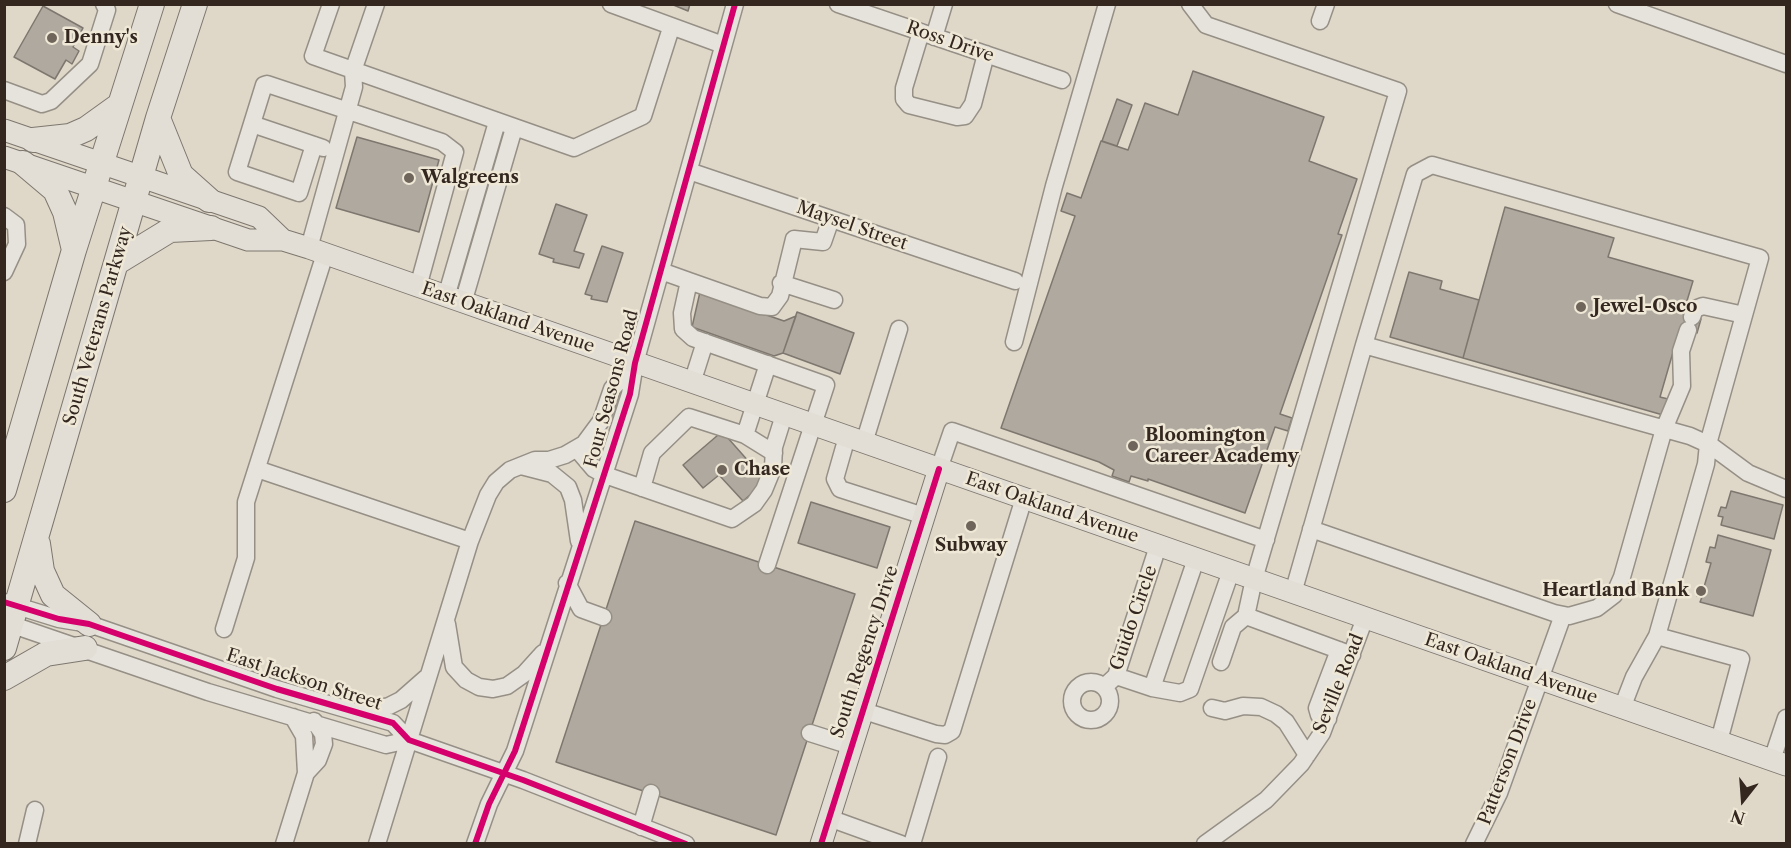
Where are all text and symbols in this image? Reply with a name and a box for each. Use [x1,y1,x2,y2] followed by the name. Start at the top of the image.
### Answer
[903,17,997,67] street label: Ross Drive
[64,27,138,49] place label: Denny's
[45,31,59,45] marker: Denny's
[421,167,519,189] place label: Walgreens
[402,171,416,185] marker: Walgreens
[794,197,910,255] street label: Maysel Street
[59,224,137,428] street label: South Veterans Parkway
[419,278,597,358] street label: East Oakland Avenue
[1593,296,1697,318] place label: Jewel-Osco
[1574,300,1588,314] marker: Jewel-Osco
[580,307,644,471] street label: Four Seasons Road
[1145,425,1299,468] place label: Bloomington Career Academy
[1126,439,1140,453] marker: Bloomington Career Academy
[734,459,790,481] place label: Chase
[715,463,729,477] marker: Chase
[963,468,1141,548] street label: East Oakland Avenue
[964,519,978,533] marker: Subway
[935,535,1007,557] place label: Subway
[827,563,903,741] street label: South Regency Drive
[1106,563,1162,673] street label: Guido Circle
[1542,580,1689,602] place label: Heartland Bank
[1694,584,1708,598] marker: Heartland Bank
[1422,629,1600,709] street label: East Oakland Avenue
[1309,631,1369,737] street label: Seville Road
[224,645,384,715] street label: East Jackson Street
[1474,696,1542,828] street label: Patterson Drive
[1713,770,1773,830] north arrow
[1728,806,1747,829] text: N

